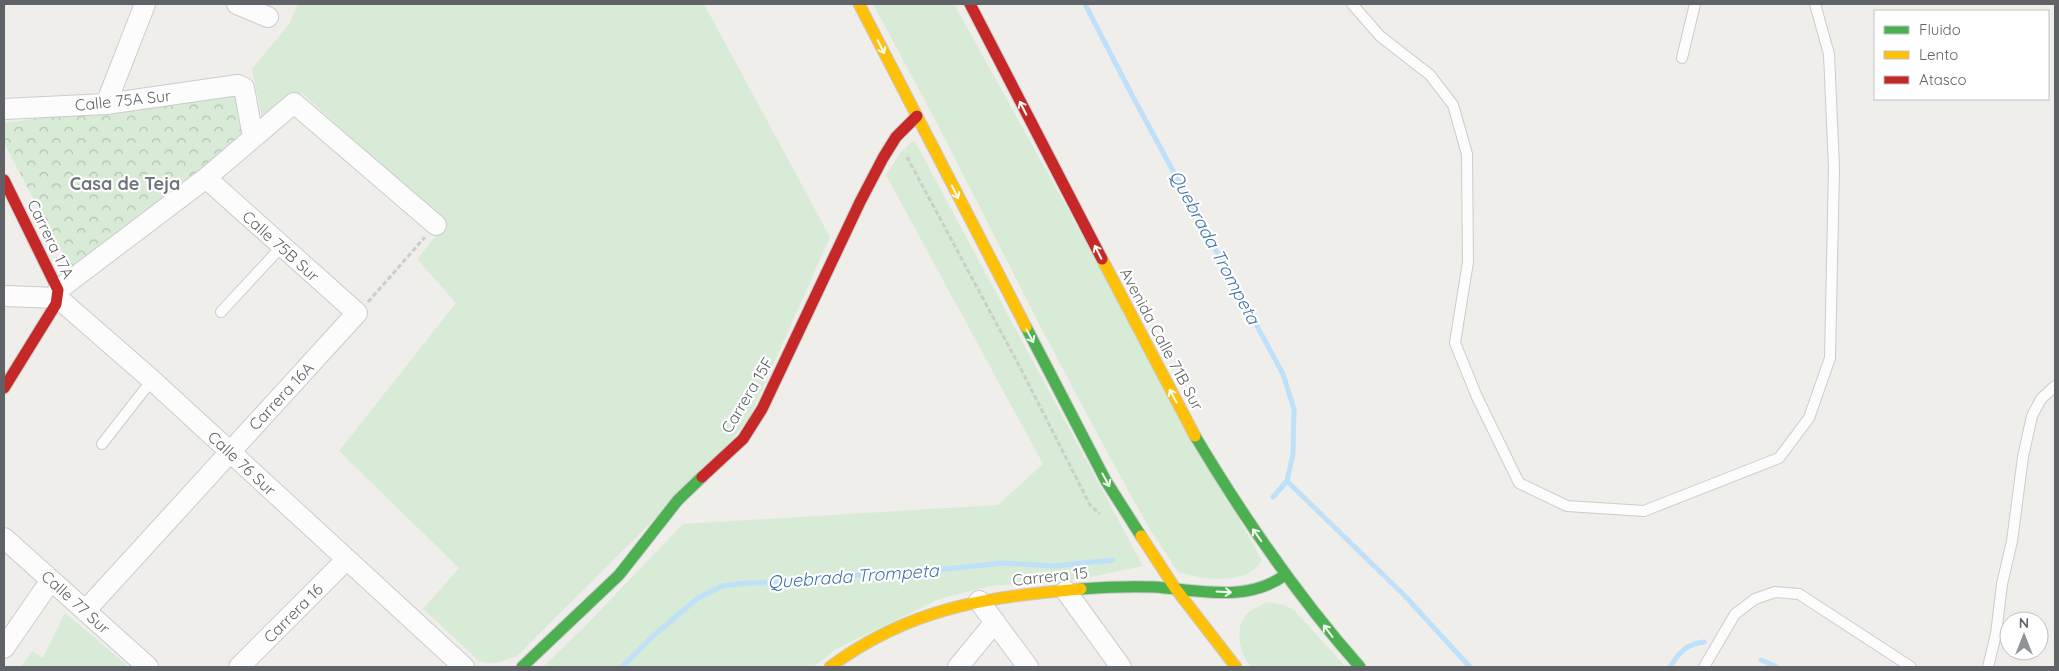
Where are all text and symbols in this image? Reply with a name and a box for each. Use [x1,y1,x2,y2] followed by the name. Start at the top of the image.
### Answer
[1874,10,2049,100] legend
[1919,20,1961,39] text: Fluido
[877,39,886,54] one-way arrow
[1919,45,1958,64] text: Lento
[1919,70,1967,89] text: Atasco
[74,85,172,115] street label: Calle 75A Sur
[1018,101,1027,116] one-way arrow
[1165,166,1266,329] water label: Quebrada Trompeta
[70,172,180,195] district label: Casa de Teja
[950,184,960,199] one-way arrow
[23,196,79,282] street label: Carrera 17A
[238,206,324,286] street label: Calle 75B Sur
[1093,245,1102,260] one-way arrow
[1116,264,1208,414] street label: Avenida Calle 71B Sur
[1026,328,1035,343] one-way arrow
[717,353,777,437] street label: Carrera 15F
[244,358,318,434] street label: Carrera 16A
[1168,389,1178,404] one-way arrow
[204,426,280,500] street label: Calle 76 Sur
[1101,472,1111,486] one-way arrow
[1252,528,1262,542] one-way arrow
[767,558,940,593] water label: Quebrada Trompeta
[1011,562,1089,590] street label: Carrera 15
[37,566,115,638] street label: Calle 77 Sur
[259,579,327,647] street label: Carrera 16
[1215,587,1231,596] one-way arrow
[1999,611,2049,661] north arrow
[2019,614,2029,632] text: N
[1322,625,1333,638] one-way arrow

